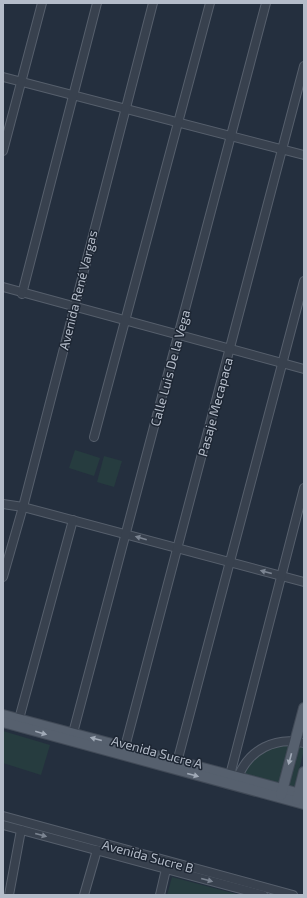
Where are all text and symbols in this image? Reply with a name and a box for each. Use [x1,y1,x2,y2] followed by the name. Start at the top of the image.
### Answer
[55,229,101,351] street label: Avenida René Vargas
[147,308,193,428] street label: Calle Luis De la Vega
[194,356,236,458] street label: Pasaje Mecapaca
[134,535,146,541] one-way arrow
[260,569,272,575] one-way arrow
[35,730,47,736] one-way arrow
[110,732,204,772] street label: Avenida Sucre A
[90,736,102,742] one-way arrow
[287,753,293,765] one-way arrow
[187,772,199,778] one-way arrow
[35,832,47,838] one-way arrow
[101,836,195,876] street label: Avenida Sucre B
[201,877,213,883] one-way arrow

